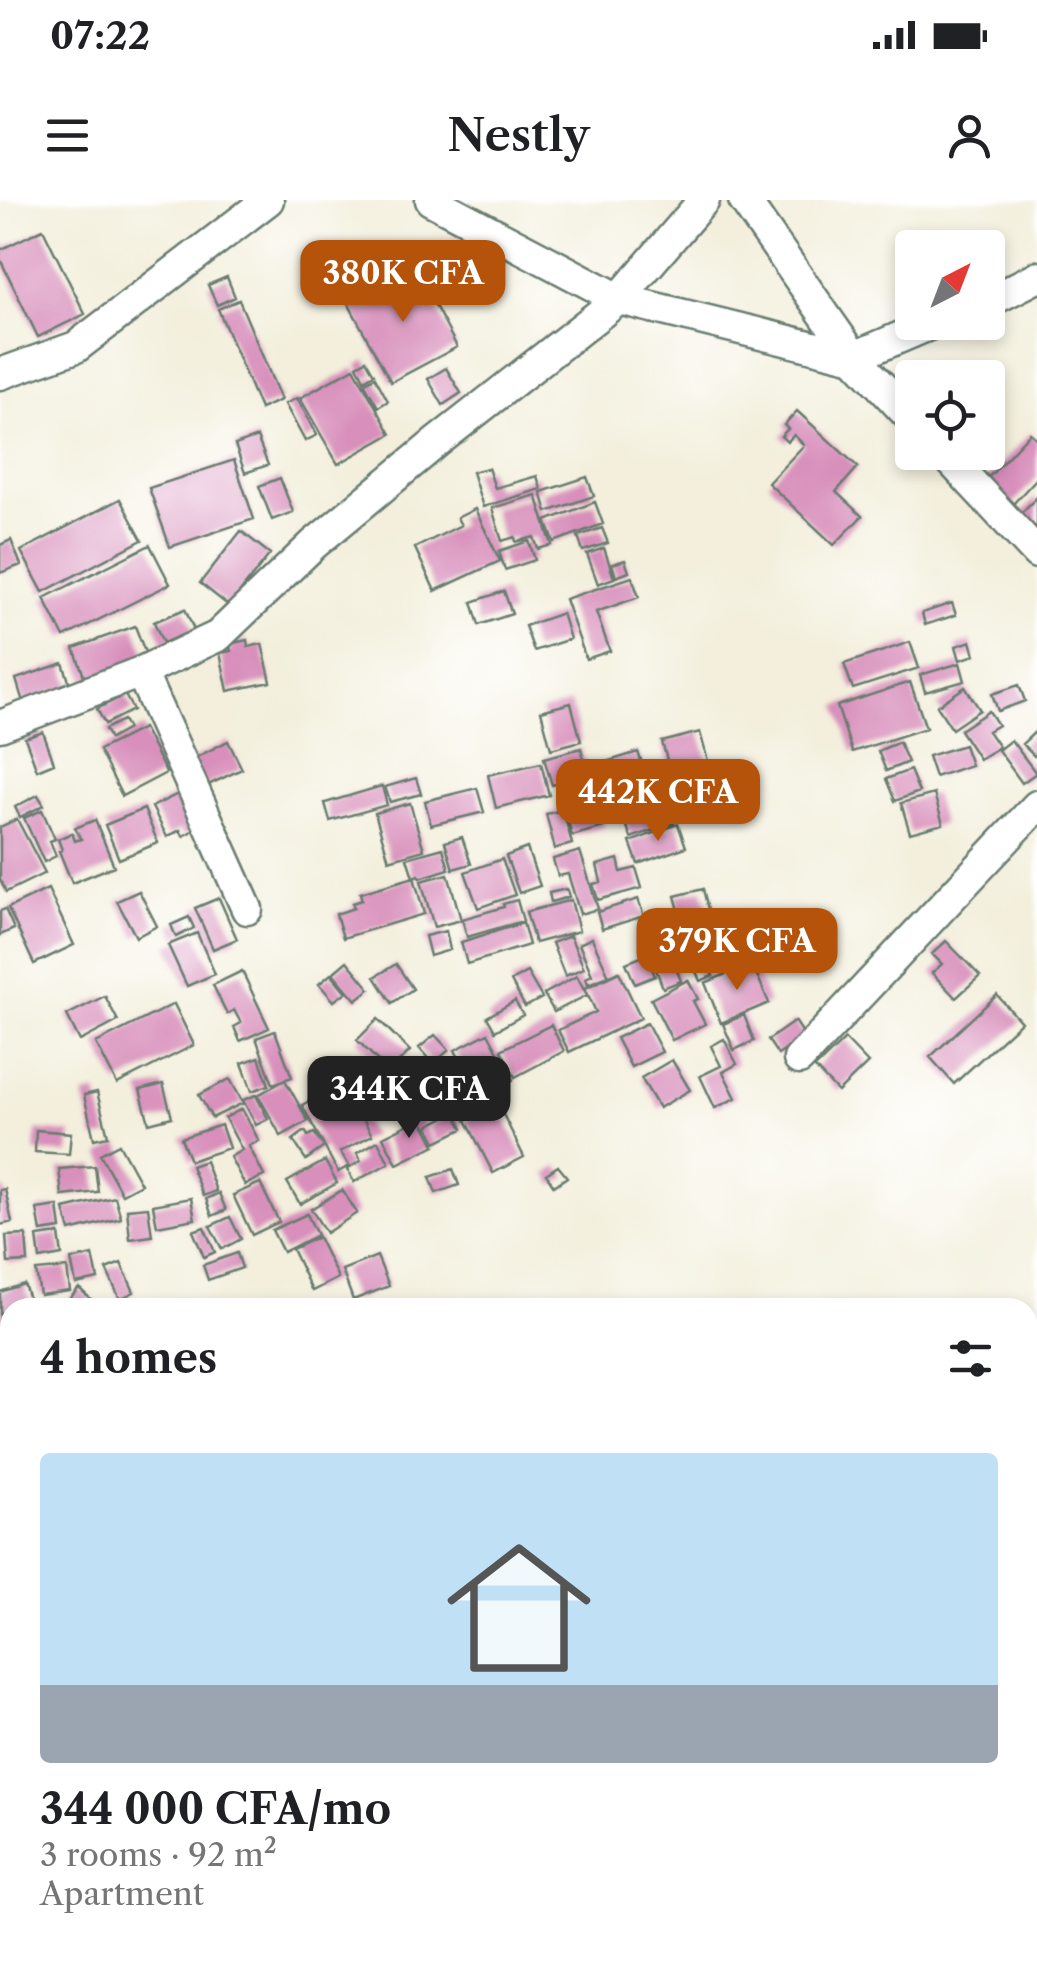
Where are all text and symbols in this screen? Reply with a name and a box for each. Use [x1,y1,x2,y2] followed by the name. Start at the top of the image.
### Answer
[50,12,150,59] text: 07:22
[447,107,590,163] text: Nestly
[40,108,95,163] icon: menu
[942,108,997,163] icon: person
[895,230,1005,340] north arrow
[895,230,1005,470] map controls
[300,240,506,325] pin: 380K CFA
[322,253,484,292] text: 380K CFA
[895,360,1005,470] button: locate
[555,759,761,844] pin: 442K CFA
[578,772,738,811] text: 442K CFA
[634,908,840,993] pin: 379K CFA
[659,921,815,960] text: 379K CFA
[306,1056,512,1141] pin: 344K CFA
[329,1069,489,1108] text: 344K CFA
[943,1331,998,1386] icon: filters
[40,1332,217,1384] text: 4 homes
[429,1518,609,1698] icon: home
[40,1783,391,1835] text: 344 000 CFA/mo
[40,1835,277,1874] text: 3 rooms · 92 m²
[40,1874,204,1913] text: Apartment

